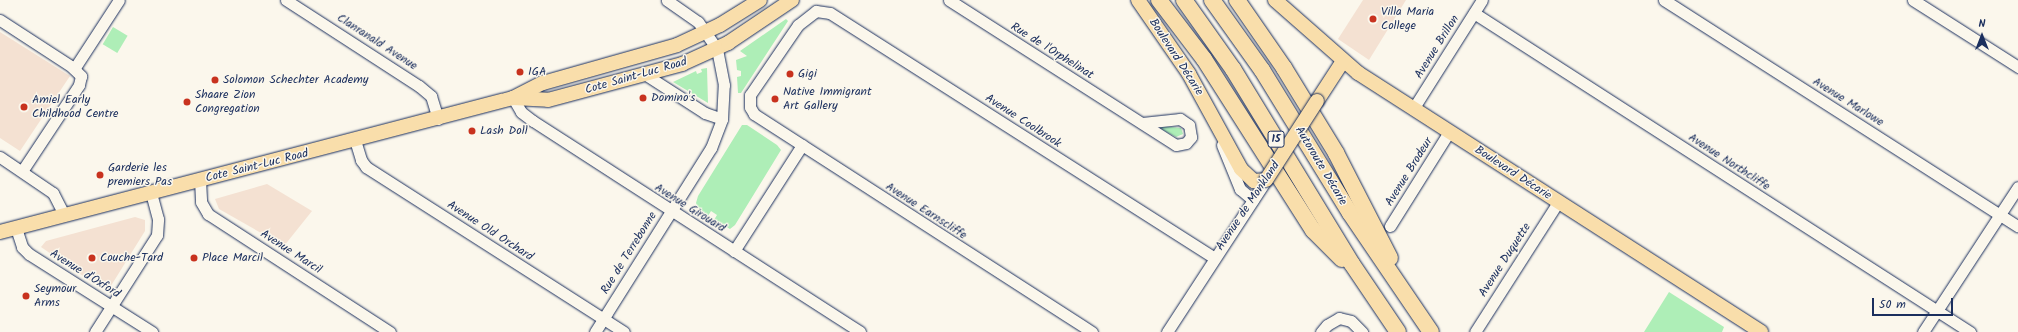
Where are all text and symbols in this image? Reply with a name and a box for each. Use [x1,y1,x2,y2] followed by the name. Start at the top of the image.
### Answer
[1381,5,1434,33] place label: Villa Maria College
[334,11,420,73] street label: Clanranald Avenue
[1412,13,1462,81] street label: Avenue Brillon
[1368,14,1378,24] marker: Villa Maria College
[1979,15,1985,33] text: N
[1146,16,1206,98] street label: Boulevard Décarie
[1962,16,2002,56] north arrow
[1008,20,1096,82] street label: Rue de l'Orphelinat
[583,55,689,97] street label: Cote Saint-Luc Road
[528,65,546,79] place label: IGA
[515,67,525,77] marker: IGA
[798,67,817,81] place label: Gigi
[785,69,795,79] marker: Gigi
[223,73,368,87] place label: Solomon Schechter Academy
[1810,74,1886,130] street label: Avenue Marlowe
[210,75,220,85] marker: Solomon Schechter Academy
[783,85,872,113] place label: Native Immigrant Art Gallery
[195,88,260,116] place label: Shaare Zion Congregation
[651,91,695,105] place label: Domino's
[982,91,1064,151] street label: Avenue Coolbrook
[32,93,119,121] place label: Amiel Early Childhood Centre
[638,93,648,103] marker: Domino's
[770,94,780,104] marker: Native Immigrant Art Gallery
[182,97,192,107] marker: Shaare Zion Congregation
[19,102,29,112] marker: Amiel Early Childhood Centre
[480,124,528,138] place label: Lash Doll
[1292,124,1350,208] street label: Autoroute Décarie
[467,126,477,136] marker: Lash Doll
[1267,130,1285,148] road number: 15
[1686,130,1772,194] street label: Avenue Northcliffe
[1382,135,1436,209] street label: Avenue Brodeur
[1472,143,1554,203] street label: Boulevard Décarie
[204,146,310,186] street label: Cote Saint-Luc Road
[1213,159,1283,253] street label: Avenue de Monkland
[108,161,172,189] place label: Garderie les premiers Pas
[95,170,105,180] marker: Garderie les premiers Pas
[883,179,969,243] street label: Avenue Earnscliffe
[652,180,728,236] street label: Avenue Girouard
[444,198,536,264] street label: Avenue Old Orchard
[598,209,660,297] street label: Rue de Terrebonne
[1476,220,1534,300] street label: Avenue Duquette
[258,227,324,277] street label: Avenue Marcil
[47,247,123,301] street label: Avenue d'Oxford
[100,251,163,265] place label: Couche-Tard
[202,251,263,265] place label: Place Marcil
[87,253,97,263] marker: Couche-Tard
[189,253,199,263] marker: Place Marcil
[34,282,76,310] place label: Seymour Arms
[1874,290,1955,316] scale bar
[21,291,31,301] marker: Seymour Arms
[1879,295,1906,314] text: 50 m

